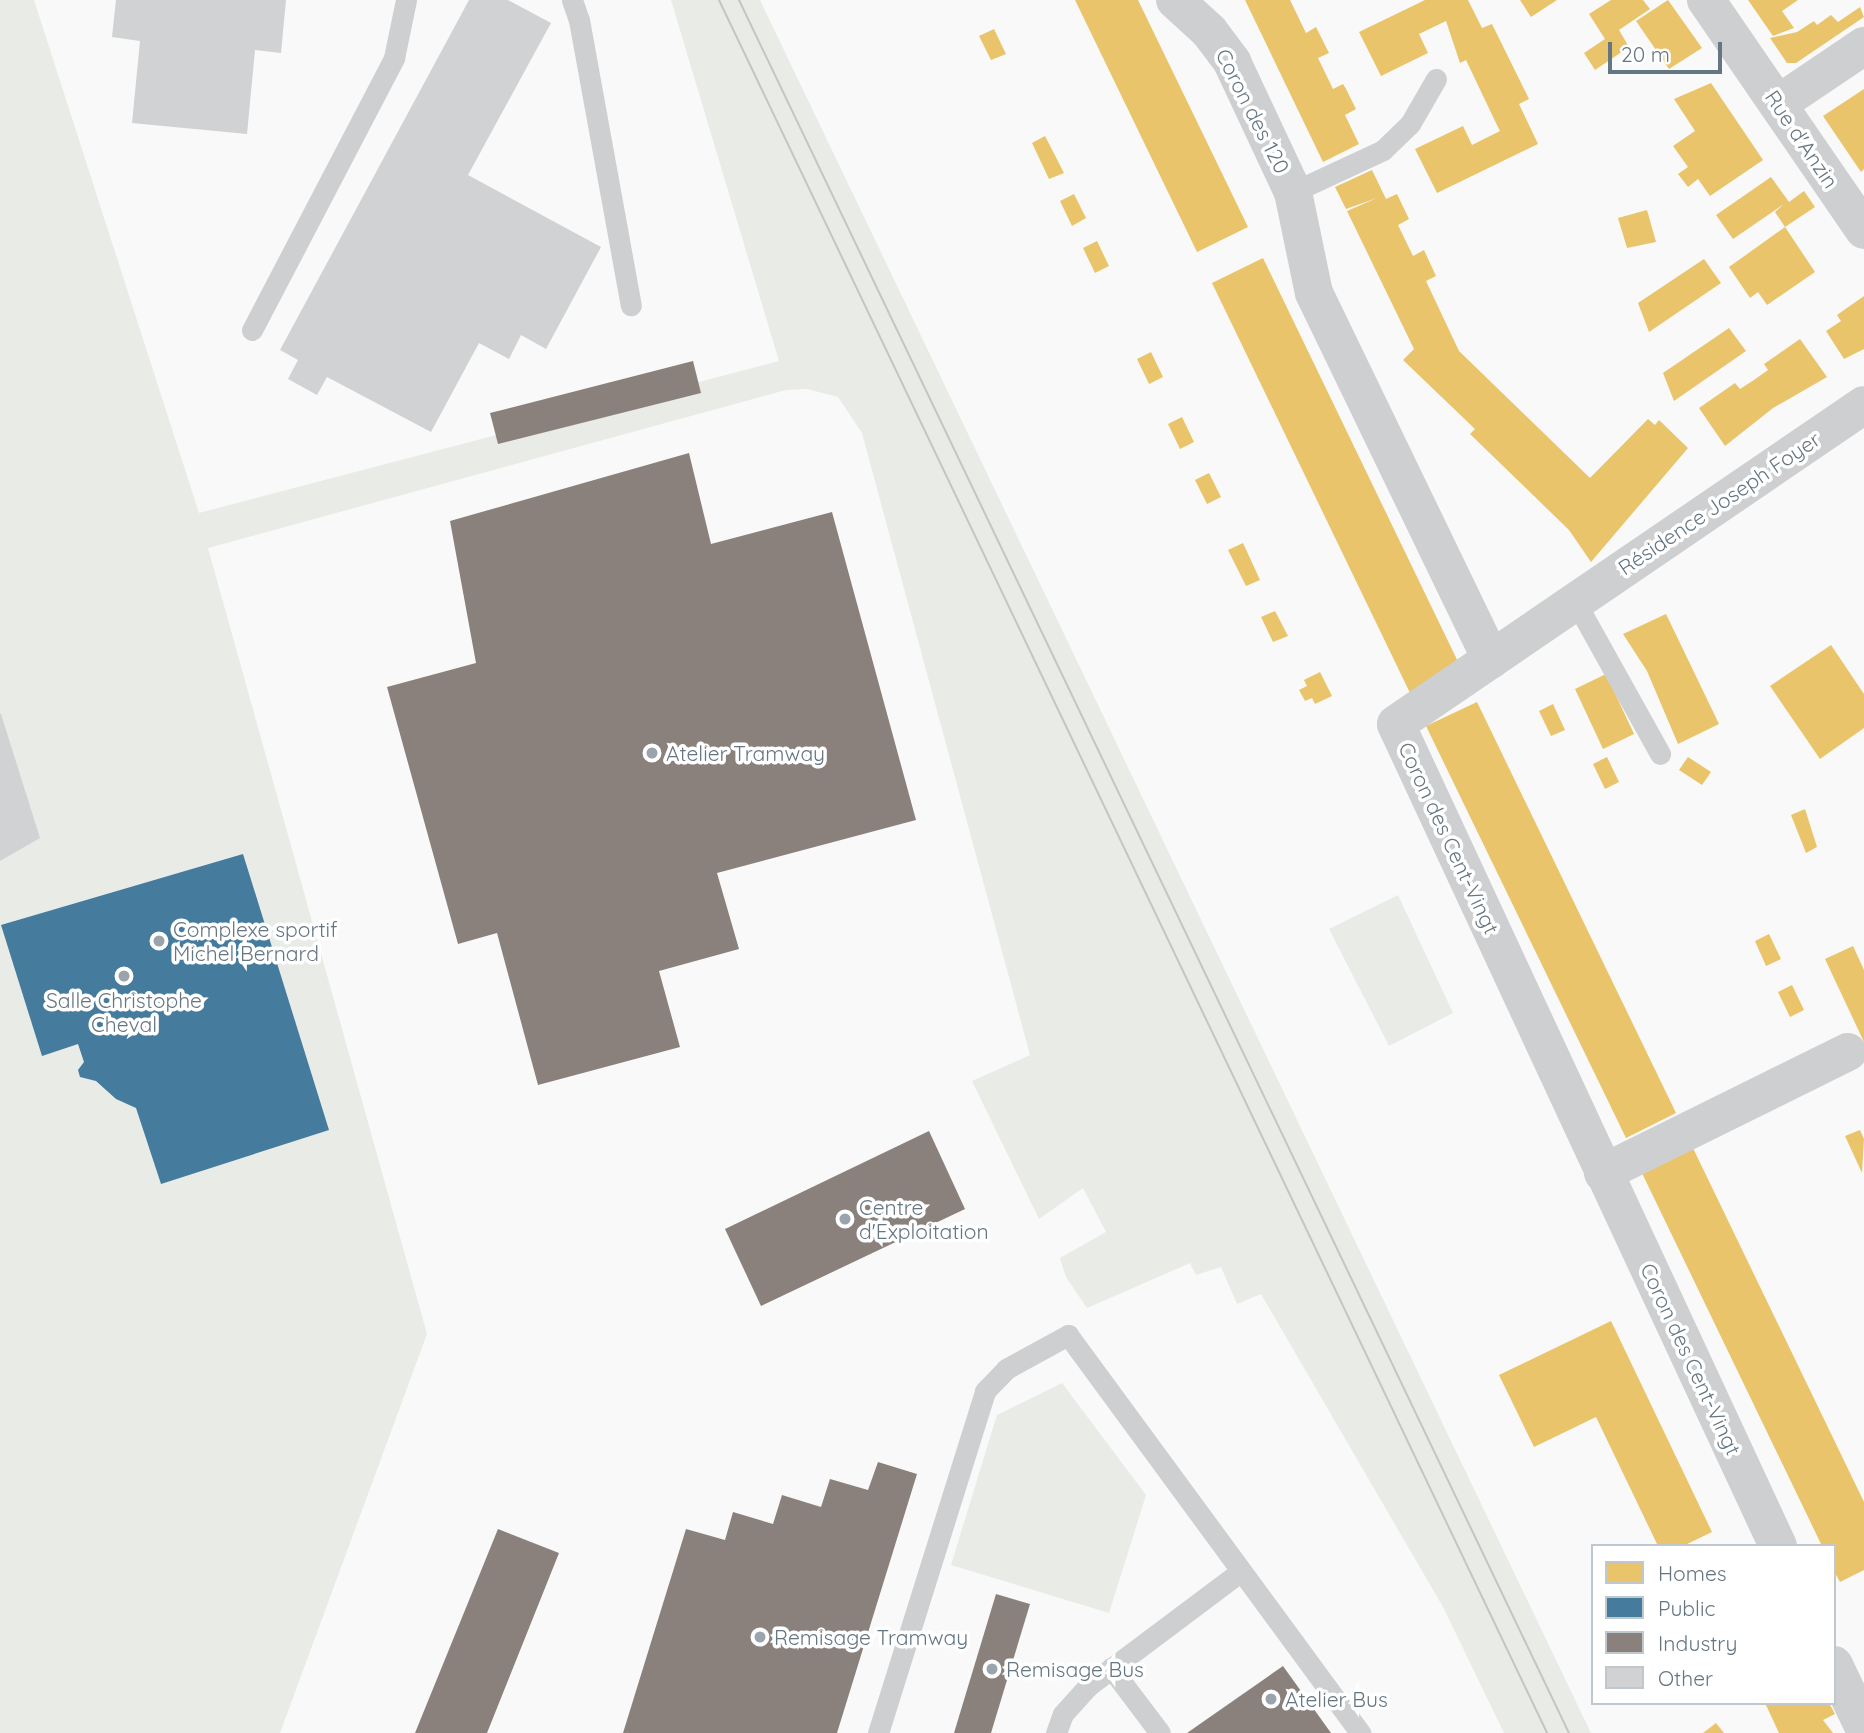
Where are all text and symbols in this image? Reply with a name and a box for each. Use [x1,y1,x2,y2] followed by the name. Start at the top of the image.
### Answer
[1612,28,1726,72] scale bar
[1621,41,1670,67] text: 20 m
[1211,44,1295,178] street label: Coron des 120
[1760,85,1844,193] street label: Rue d'Anzin
[1613,426,1825,580] street label: Résidence Joseph Foyer
[1394,738,1504,938] street label: Coron des Cent-Vingt
[666,740,825,766] place label: Atelier Tramway
[644,745,660,761] marker: Atelier Tramway
[173,916,338,966] place label: Complexe sportif Michel Bernard
[151,933,167,949] marker: Complexe sportif Michel Bernard
[116,968,132,984] marker: Salle Christophe Cheval
[46,987,202,1037] place label: Salle Christophe Cheval
[859,1194,989,1244] place label: Centre d'Exploitation
[837,1211,853,1227] marker: Centre d'Exploitation
[1636,1259,1746,1459] street label: Coron des Cent-Vingt
[1591,1544,1836,1705] legend
[1658,1560,1727,1586] text: Homes
[1658,1595,1715,1621] text: Public
[774,1624,968,1650] place label: Remisage Tramway
[752,1629,768,1645] marker: Remisage Tramway
[1658,1630,1737,1656] text: Industry
[1006,1656,1144,1682] place label: Remisage Bus
[984,1661,1000,1677] marker: Remisage Bus
[1658,1665,1713,1691] text: Other
[1285,1686,1388,1712] place label: Atelier Bus
[1263,1691,1279,1707] marker: Atelier Bus

